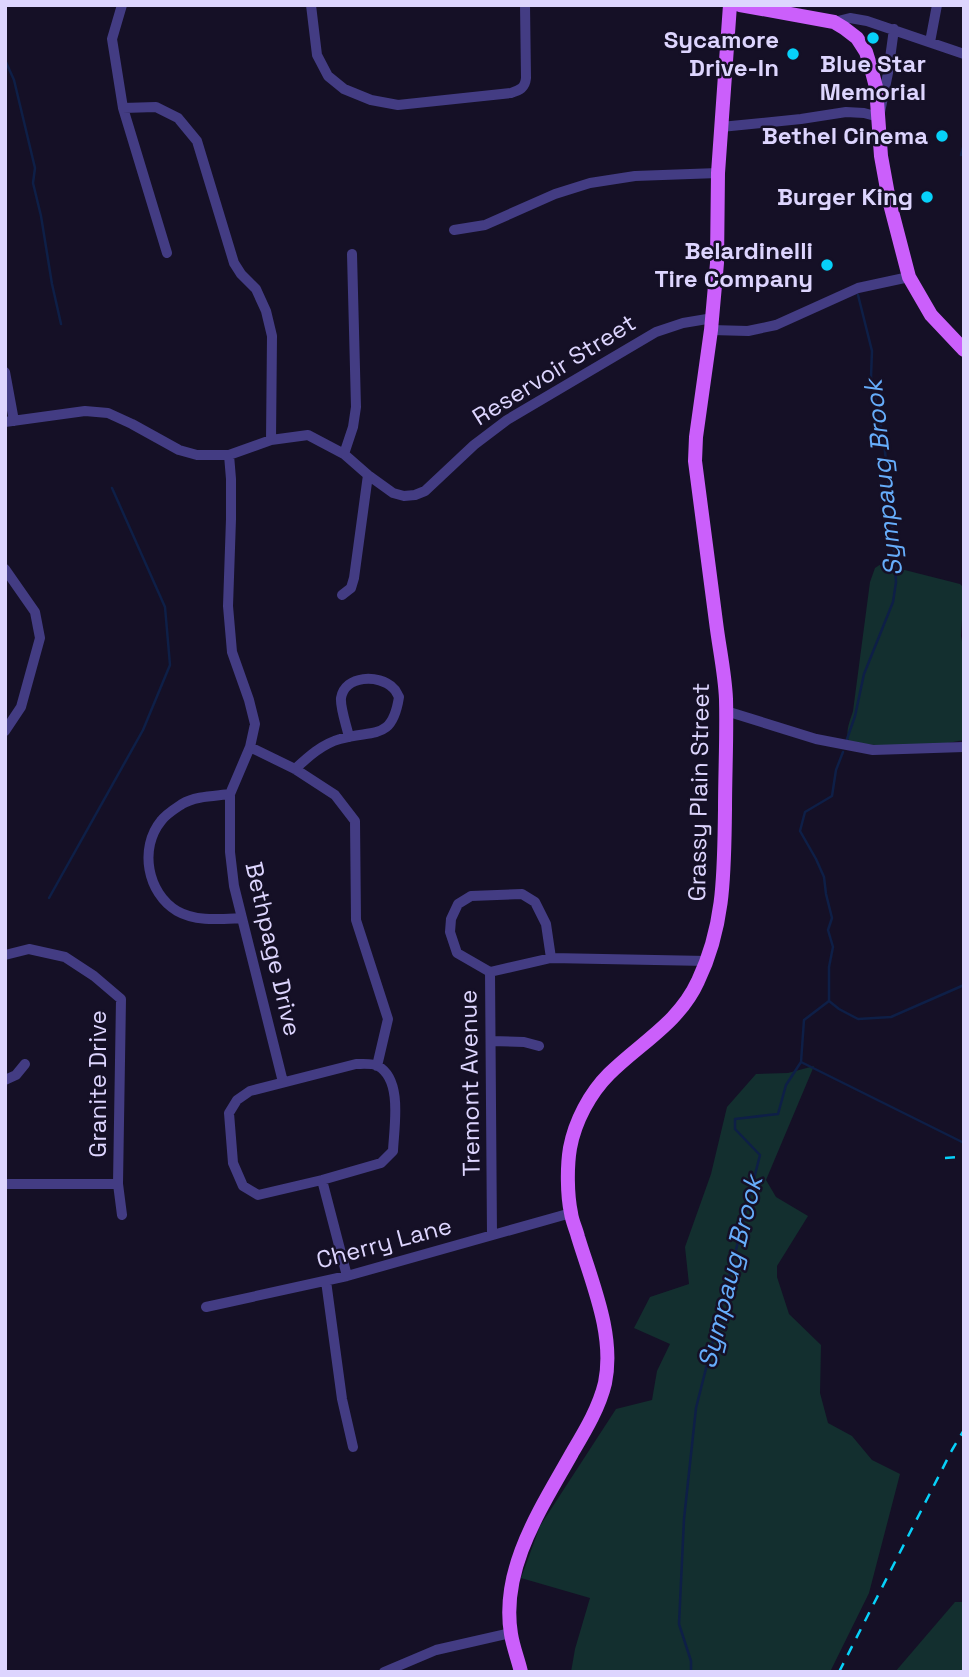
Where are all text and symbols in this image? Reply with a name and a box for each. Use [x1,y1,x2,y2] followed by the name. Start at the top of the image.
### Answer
[664,24,779,83] place label: Sycamore Drive-In
[865,30,881,46] marker: Blue Star Memorial
[785,46,801,62] marker: Sycamore Drive-In
[820,48,926,107] place label: Blue Star Memorial
[762,120,928,151] place label: Bethel Cinema
[934,128,950,144] marker: Bethel Cinema
[777,181,913,212] place label: Burger King
[919,189,935,205] marker: Burger King
[655,235,813,294] place label: Belardinelli Tire Company
[819,257,835,273] marker: Belardinelli Tire Company
[466,307,641,432] street label: Reservoir Street
[855,375,910,578] water label: Sympaug Brook
[681,682,716,902] street label: Grassy Plain Street
[238,859,309,1039] street label: Bethpage Drive
[452,989,487,1177] street label: Tremont Avenue
[82,1010,113,1158] street label: Granite Drive
[690,1169,771,1372] water label: Sympaug Brook
[313,1210,455,1275] street label: Cherry Lane

